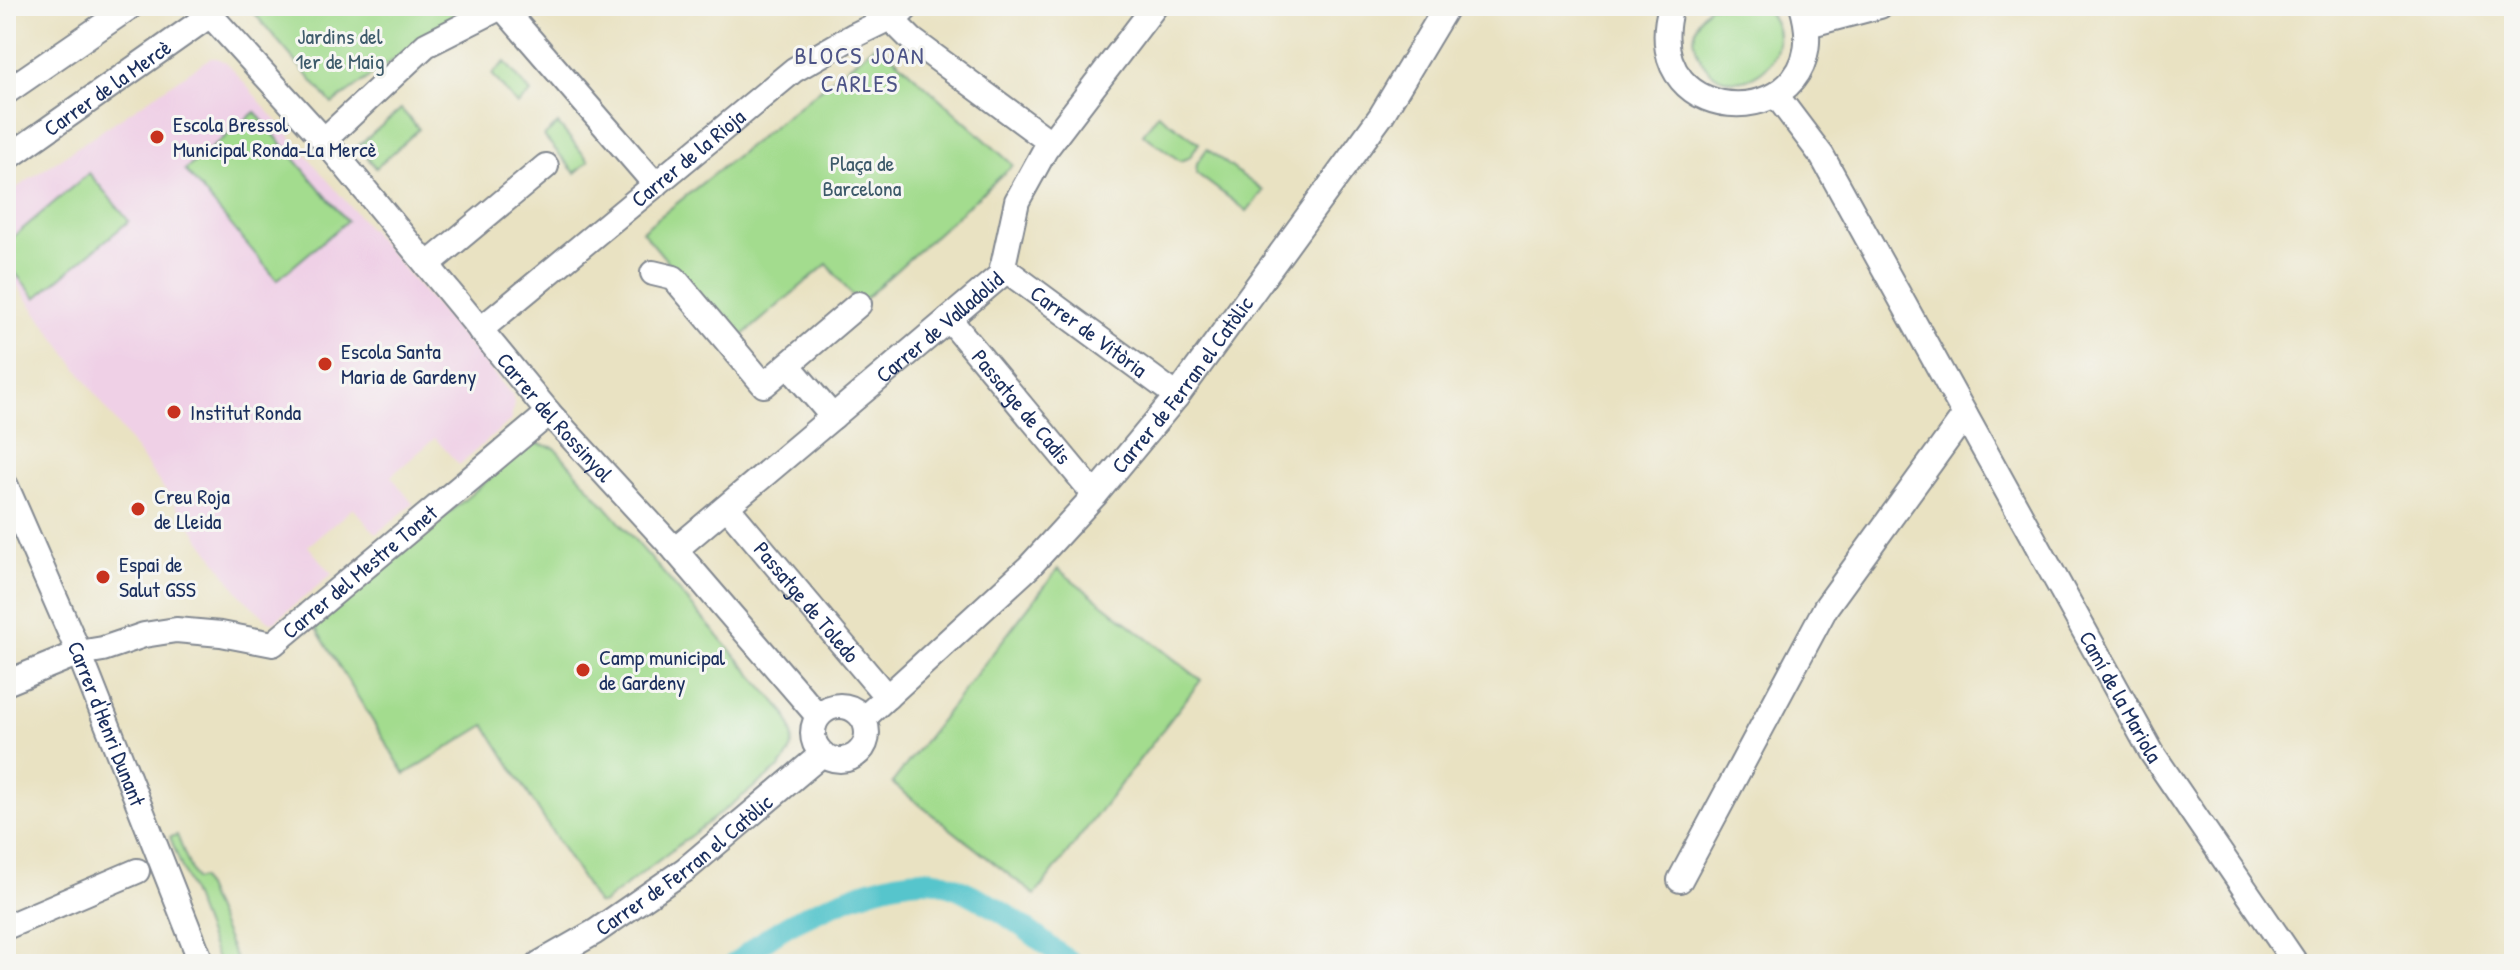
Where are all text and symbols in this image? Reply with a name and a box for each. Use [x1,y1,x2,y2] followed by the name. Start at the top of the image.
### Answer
[295,21,385,76] park label: Jardins del 1er de Maig
[38,32,177,143] street label: Carrer de la Mercè
[795,39,925,99] district label: BLOCS JOAN CARLES
[625,102,752,214] street label: Carrer de la Rioja
[173,109,377,164] place label: Escola Bressol Municipal Ronda-La Mercè
[148,128,166,146] marker: Escola Bressol Municipal Ronda-La Mercè
[823,148,902,203] park label: Plaça de Barcelona
[869,264,1010,389] street label: Carrer de Valladolid
[1024,278,1154,384] street label: Carrer de Vitòria
[1104,290,1260,479] street label: Carrer de Ferran el Catòlic
[341,336,476,391] place label: Escola Santa Maria de Gardeny
[965,343,1078,471] street label: Passatge de Cadis
[490,346,620,488] street label: Carrer del Rossinyol
[316,355,334,373] marker: Escola Santa Maria de Gardeny
[190,397,301,427] place label: Institut Ronda
[165,403,183,421] marker: Institut Ronda
[154,481,230,536] place label: Creu Roja de Lleida
[276,498,444,645] street label: Carrer del Mestre Tonet
[129,500,147,518] marker: Creu Roja de Lleida
[747,535,867,669] street label: Passatge de Toledo
[119,549,196,604] place label: Espai de Salut GSS
[94,568,112,586] marker: Espai de Salut GSS
[2072,625,2169,769] street label: Camí de la Mariola
[61,636,153,811] street label: Carrer d'Henri Dunant
[599,642,725,697] place label: Camp municipal de Gardeny
[574,661,592,679] marker: Camp municipal de Gardeny
[589,787,779,942] street label: Carrer de Ferran el Catòlic

